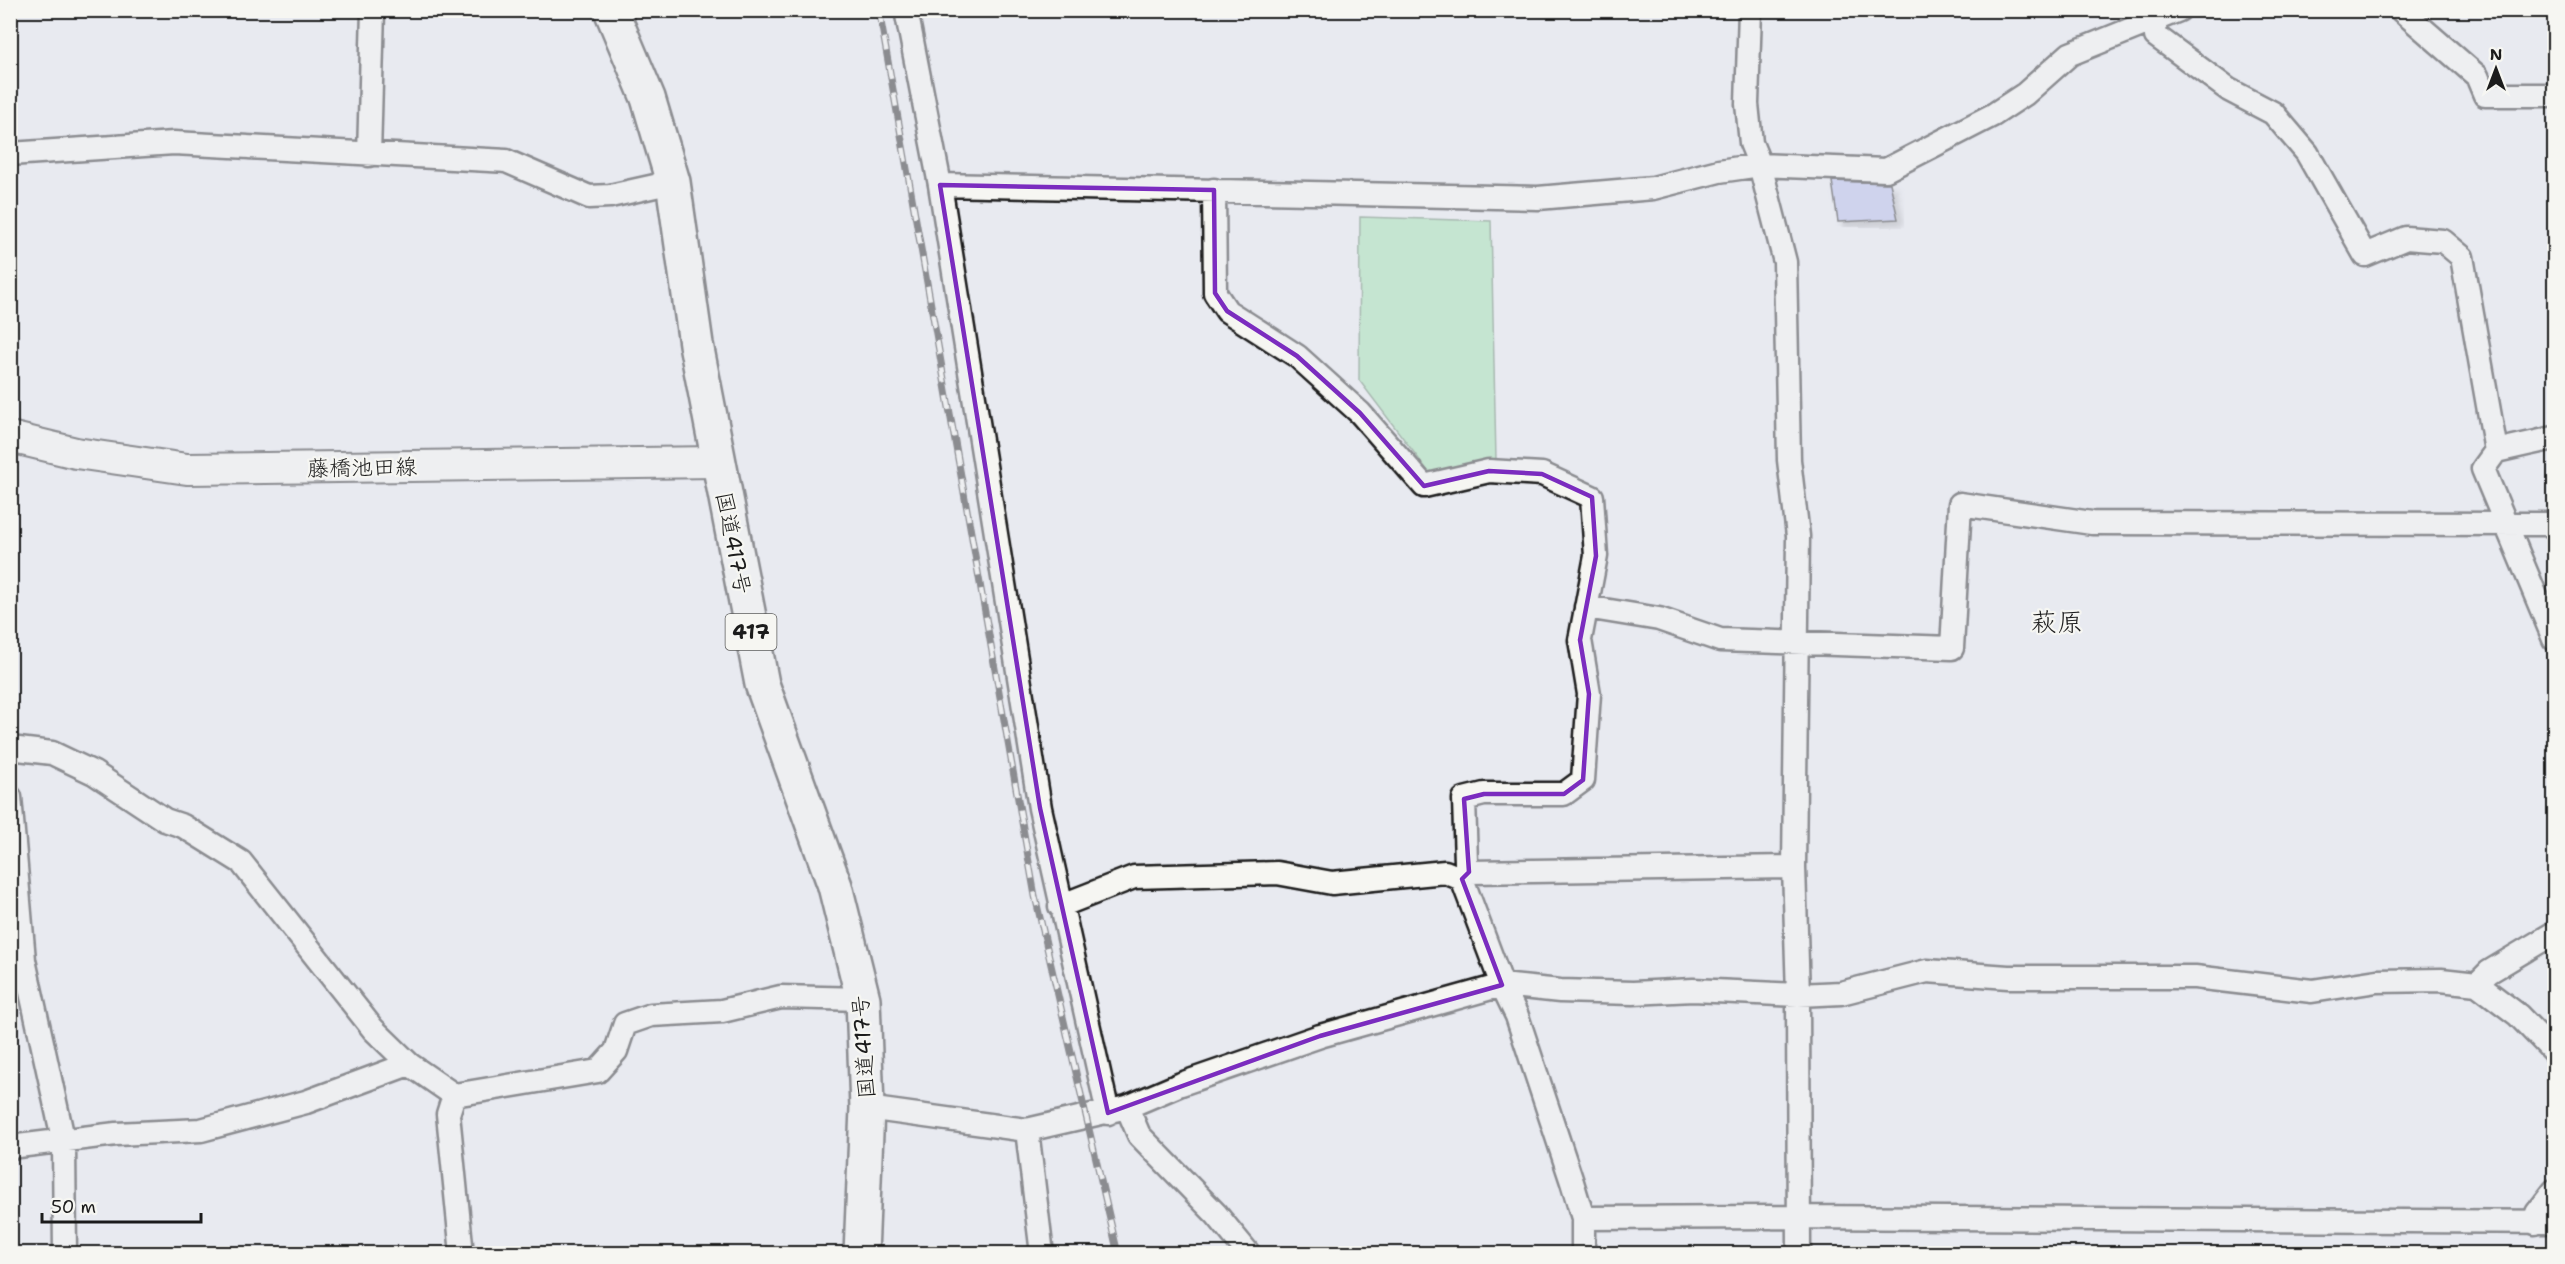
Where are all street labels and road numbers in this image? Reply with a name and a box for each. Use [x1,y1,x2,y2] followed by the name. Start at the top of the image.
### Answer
[307,452,417,483] street label: 藤橋池田線
[709,489,758,597] street label: 国道417号
[726,614,777,650] road number: 417
[845,994,882,1100] street label: 国道417号

